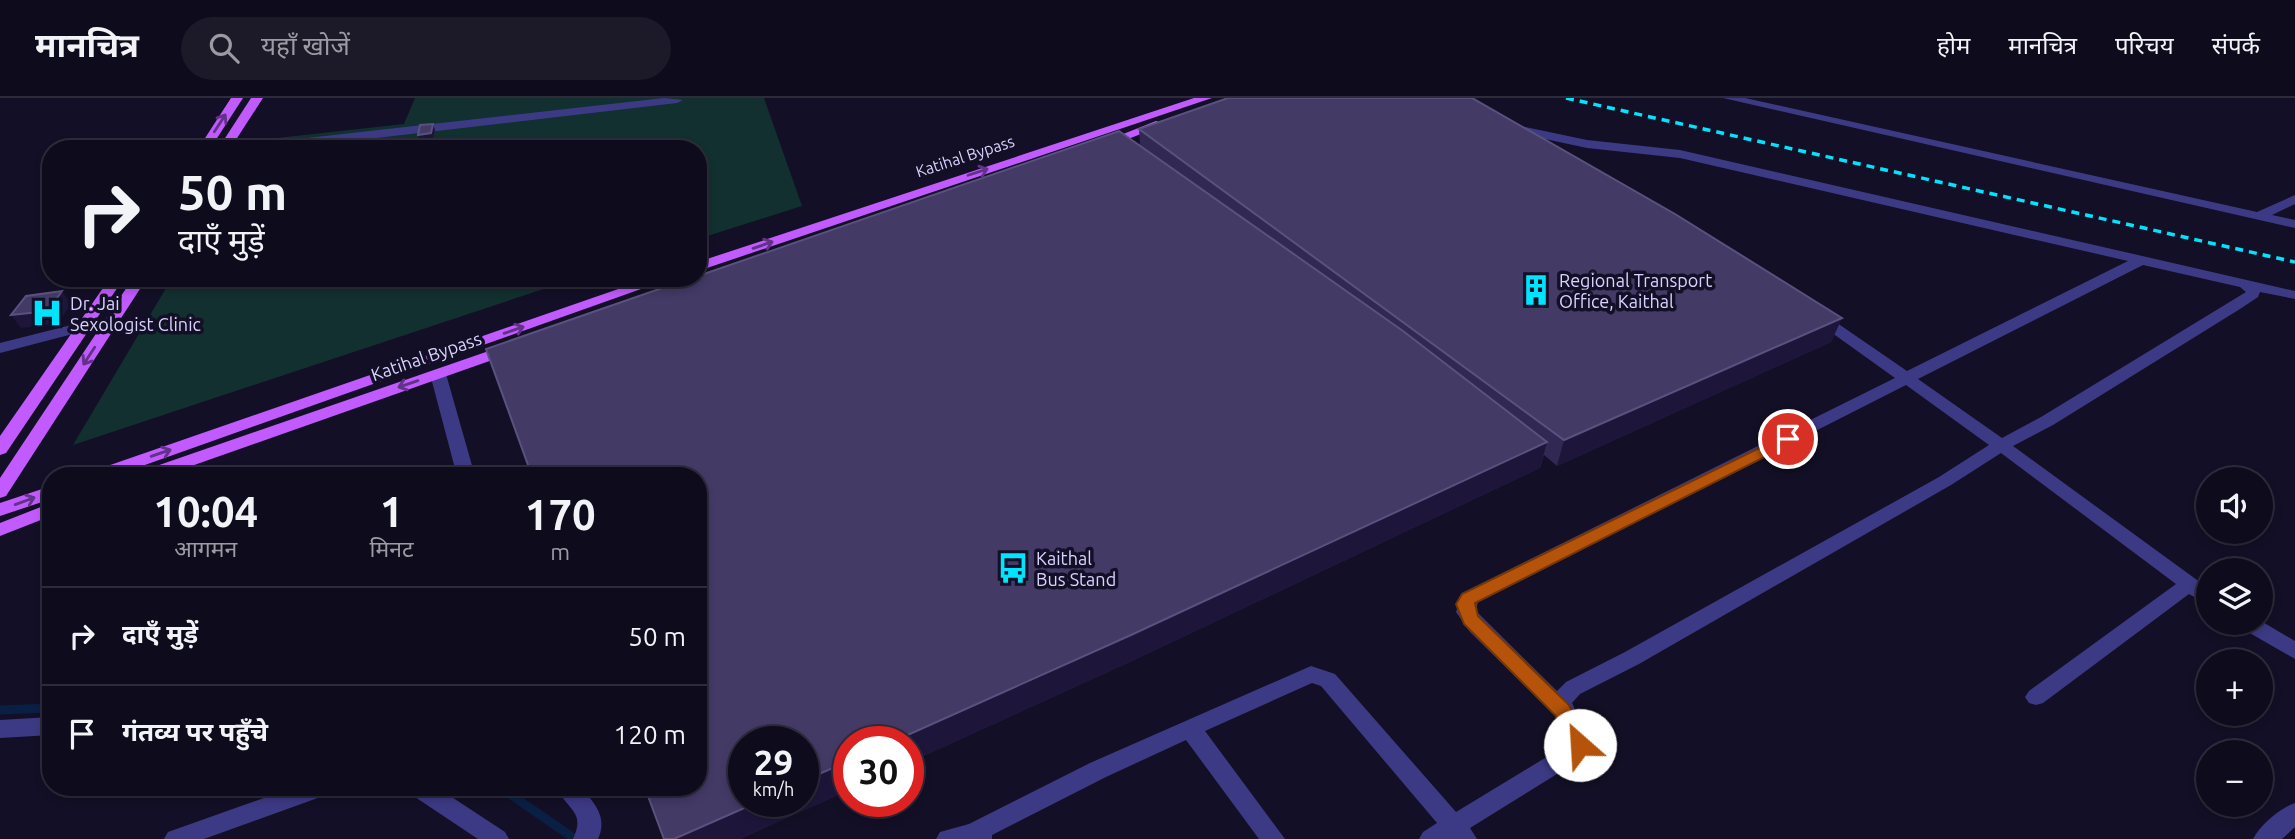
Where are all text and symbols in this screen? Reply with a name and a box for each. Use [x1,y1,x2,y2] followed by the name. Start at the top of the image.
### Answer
[181,17,671,80] search box
[35,26,139,63] text: मानचित्र
[205,29,243,67] icon: search
[261,31,350,60] text: यहाँ खोजें
[1937,32,1970,59] text: होम
[2008,32,2077,59] text: मानचित्र
[2115,32,2174,59] text: परिचय
[2212,32,2260,59] text: संपर्क
[214,114,228,134] one-way arrow
[913,132,1017,180] street label: Katihal Bypass
[178,164,287,219] text: 50 m
[967,165,989,177] one-way arrow
[63,168,154,259] icon: right
[178,222,265,258] text: दाएँ मुड़ें
[751,238,773,250] one-way arrow
[1559,270,1712,311] place label: Regional Transport Office, Kaithal
[1519,273,1553,307] building icon: Regional Transport Office, Kaithal
[70,293,201,334] place label: Dr. Jai Sexologist Clinic
[30,296,64,330] hospital icon: Dr. Jai Sexologist Clinic
[503,323,525,335] one-way arrow
[368,328,484,384] street label: Katihal Bypass
[82,346,96,365] one-way arrow
[397,379,419,391] one-way arrow
[1758,409,1818,469] pin
[1769,420,1807,458] icon: arrive
[149,446,171,459] one-way arrow
[2196,467,2273,817] map controls
[2196,467,2273,544] button: sound
[153,488,258,535] text: 10:04
[380,488,403,535] text: 1
[525,491,596,538] text: 170
[14,494,36,506] one-way arrow
[174,536,237,561] text: आगमन
[369,536,414,561] text: मिनट
[550,539,570,564] text: m
[1036,548,1116,589] place label: Kaithal Bus Stand
[996,551,1030,585] bus stop icon: Kaithal Bus Stand
[2196,558,2273,635] button: layers
[63,617,101,655] icon: right
[122,619,198,648] text: दाएँ मुड़ें
[628,622,686,651] text: 50 m
[2196,649,2273,726] button: +
[1543,708,1617,782] position arrow
[63,715,101,753] icon: arrive
[122,717,268,746] text: गंतव्य पर पहुँचे
[614,720,686,749] text: 120 m
[833,726,924,817] speed limit sign: 30
[2196,740,2273,817] button: −
[754,742,793,782] text: 29
[753,779,794,799] text: km/h

